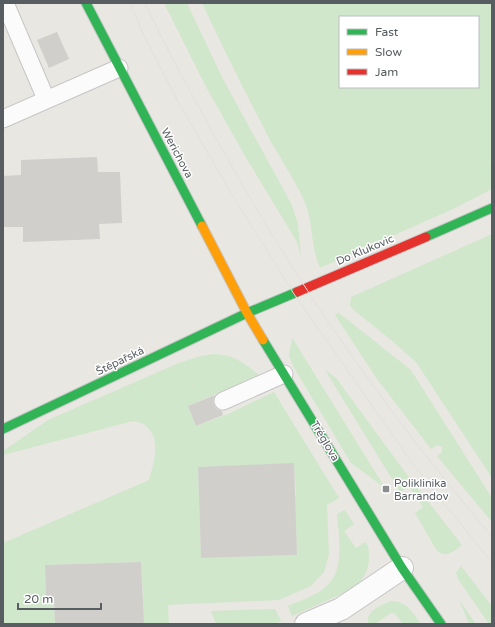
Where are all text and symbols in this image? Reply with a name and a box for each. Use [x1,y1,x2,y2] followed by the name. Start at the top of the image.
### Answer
[339,16,479,88] legend
[375,25,399,39] text: Fast
[375,45,402,59] text: Slow
[375,65,398,79] text: Jam
[158,126,196,180] street label: Werichova
[334,232,396,268] street label: Do Klukovic
[94,343,146,378] street label: Štěpařská
[308,419,342,463] street label: Tréglova
[394,477,449,503] place label: Poliklinika Barrandov
[381,484,391,494] marker: Poliklinika Barrandov
[18,585,101,611] scale bar
[24,592,53,606] text: 20 m

